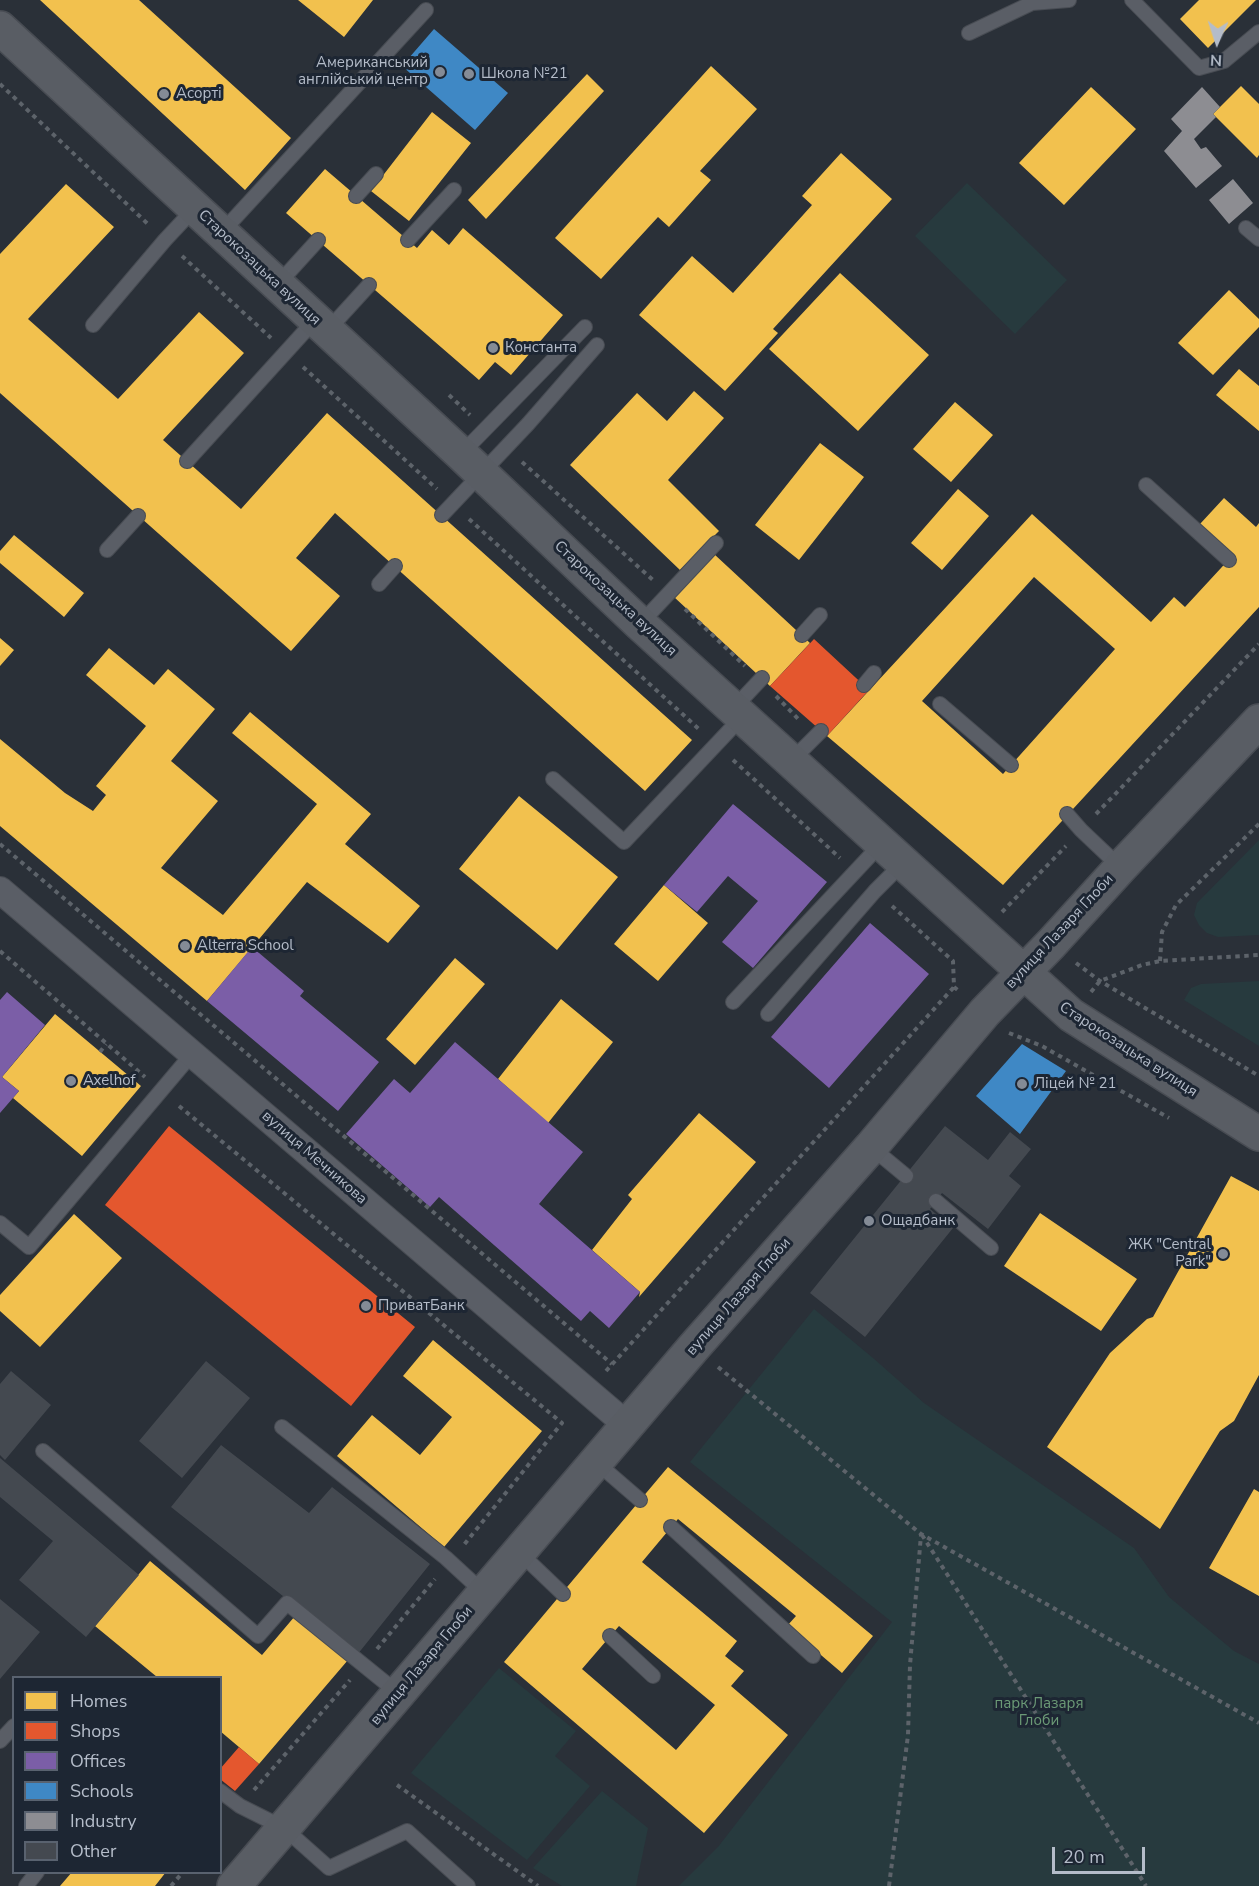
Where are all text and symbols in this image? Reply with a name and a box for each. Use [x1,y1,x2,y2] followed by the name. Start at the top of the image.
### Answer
[1187,12,1247,72] north arrow
[1210,49,1223,71] text: N
[298,54,428,89] place label: Американський англійський центр
[433,65,447,79] marker: Американський англійський центр
[481,65,568,83] place label: Школа №21
[462,67,476,81] marker: Школа №21
[176,85,222,103] place label: Асорті
[157,87,171,101] marker: Асорті
[194,207,324,329] street label: Старокозацька вулиця
[505,339,577,357] place label: Константа
[486,341,500,355] marker: Константа
[550,538,680,660] street label: Старокозацька вулиця
[1002,871,1118,993] street label: вулиця Лазаря Глоби
[197,937,294,955] place label: Alterra School
[178,939,192,953] marker: Alterra School
[1056,999,1200,1101] street label: Старокозацька вулиця
[83,1072,136,1090] place label: Axelhof
[64,1074,78,1088] marker: Axelhof
[1034,1075,1116,1093] place label: Ліцей № 21
[1015,1077,1029,1091] marker: Ліцей № 21
[258,1107,370,1209] street label: вулиця Мечникова
[881,1212,955,1230] place label: Ощадбанк
[862,1214,876,1228] marker: Ощадбанк
[683,1235,795,1359] street label: вулиця Лазаря Глоби
[1128,1236,1211,1271] place label: ЖК "Central Park"
[1216,1247,1230,1261] marker: ЖК "Central Park"
[378,1297,465,1315] place label: ПриватБанк
[359,1299,373,1313] marker: ПриватБанк
[367,1603,477,1729] street label: вулиця Лазаря Глоби
[12,1676,222,1874] legend
[70,1689,127,1713] text: Homes
[994,1695,1084,1730] park label: парк Лазаря Глоби
[70,1719,120,1743] text: Shops
[70,1749,126,1773] text: Offices
[70,1779,134,1803] text: Schools
[70,1809,137,1833] text: Industry
[1055,1835,1148,1873] scale bar
[70,1839,116,1863] text: Other
[1063,1845,1105,1869] text: 20 m

